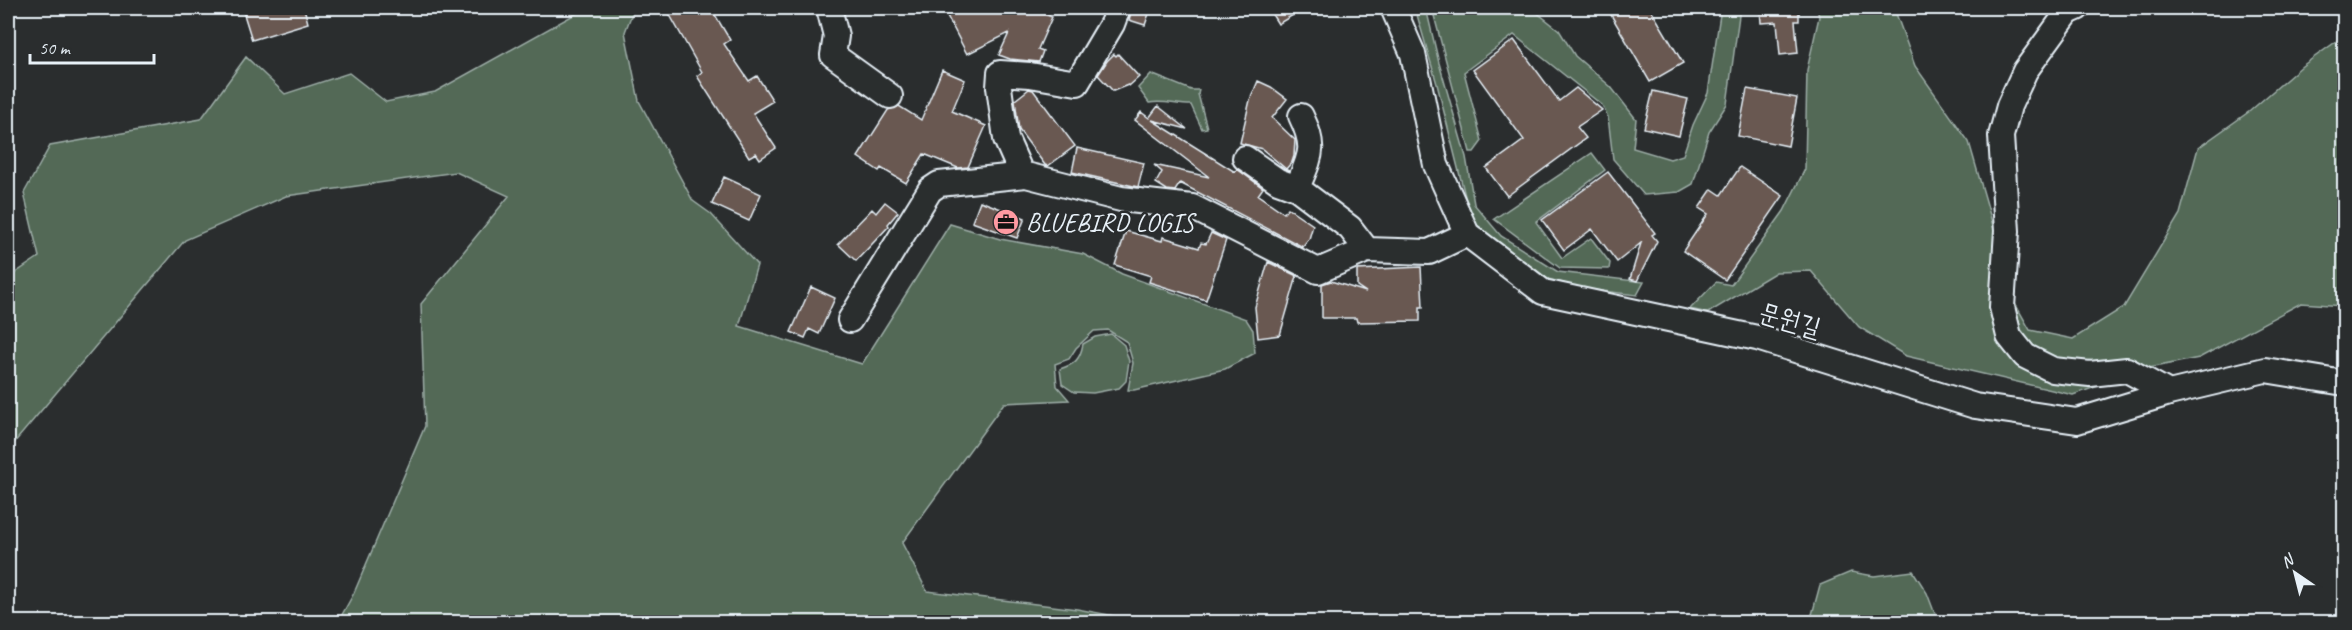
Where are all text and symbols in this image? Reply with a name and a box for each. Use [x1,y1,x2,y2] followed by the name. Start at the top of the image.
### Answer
[30,27,154,65] scale bar
[39,37,72,59] text: 50 m
[1026,206,1197,239] place label: BLUEBIRD LOGIS
[991,207,1021,237] office icon: BLUEBIRD LOGIS
[1755,295,1825,345] street label: 문원길
[2265,543,2325,603] north arrow
[2277,549,2299,573] text: N

